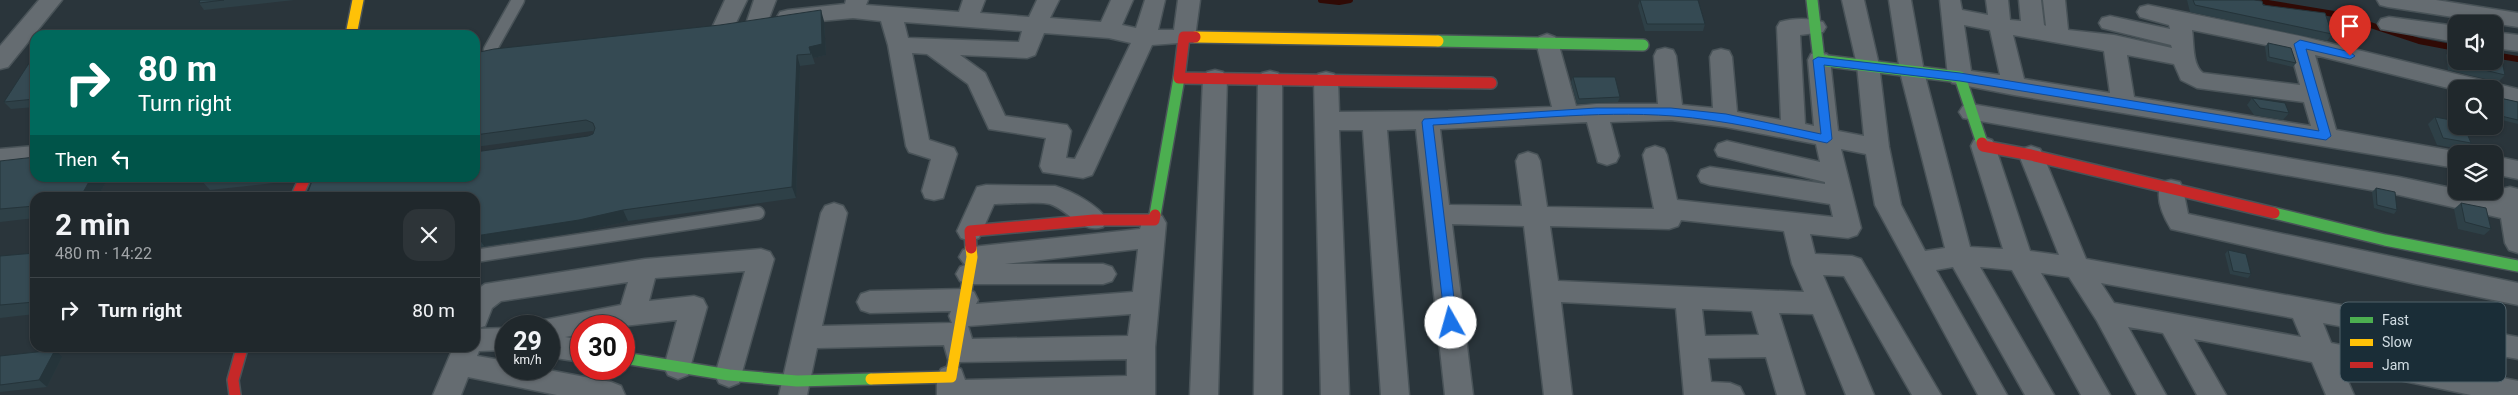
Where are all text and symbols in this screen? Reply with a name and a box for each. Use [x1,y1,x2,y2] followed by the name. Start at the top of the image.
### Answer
[2329,5,2371,56] pin
[2336,12,2364,40] icon: arrive
[2448,15,2503,200] map controls
[2448,15,2503,70] button: sound
[138,49,217,90] text: 80 m
[55,50,120,115] icon: right
[2448,80,2503,135] button: search
[138,91,232,116] text: Turn right
[107,145,135,173] icon: left
[2448,145,2503,200] button: layers
[55,148,97,171] text: Then
[55,207,130,242] text: 2 min
[403,209,455,261] button: close
[55,244,152,263] text: 480 m · 14:22
[55,296,83,324] icon: right
[1424,296,1476,348] position arrow
[98,299,182,322] text: Turn right
[412,299,455,322] text: 80 m
[2340,302,2506,382] legend
[2382,312,2409,328] text: Fast
[570,315,635,380] speed limit sign: 30
[513,327,542,356] text: 29
[2382,334,2413,350] text: Slow
[513,353,542,367] text: km/h
[2382,357,2410,373] text: Jam

